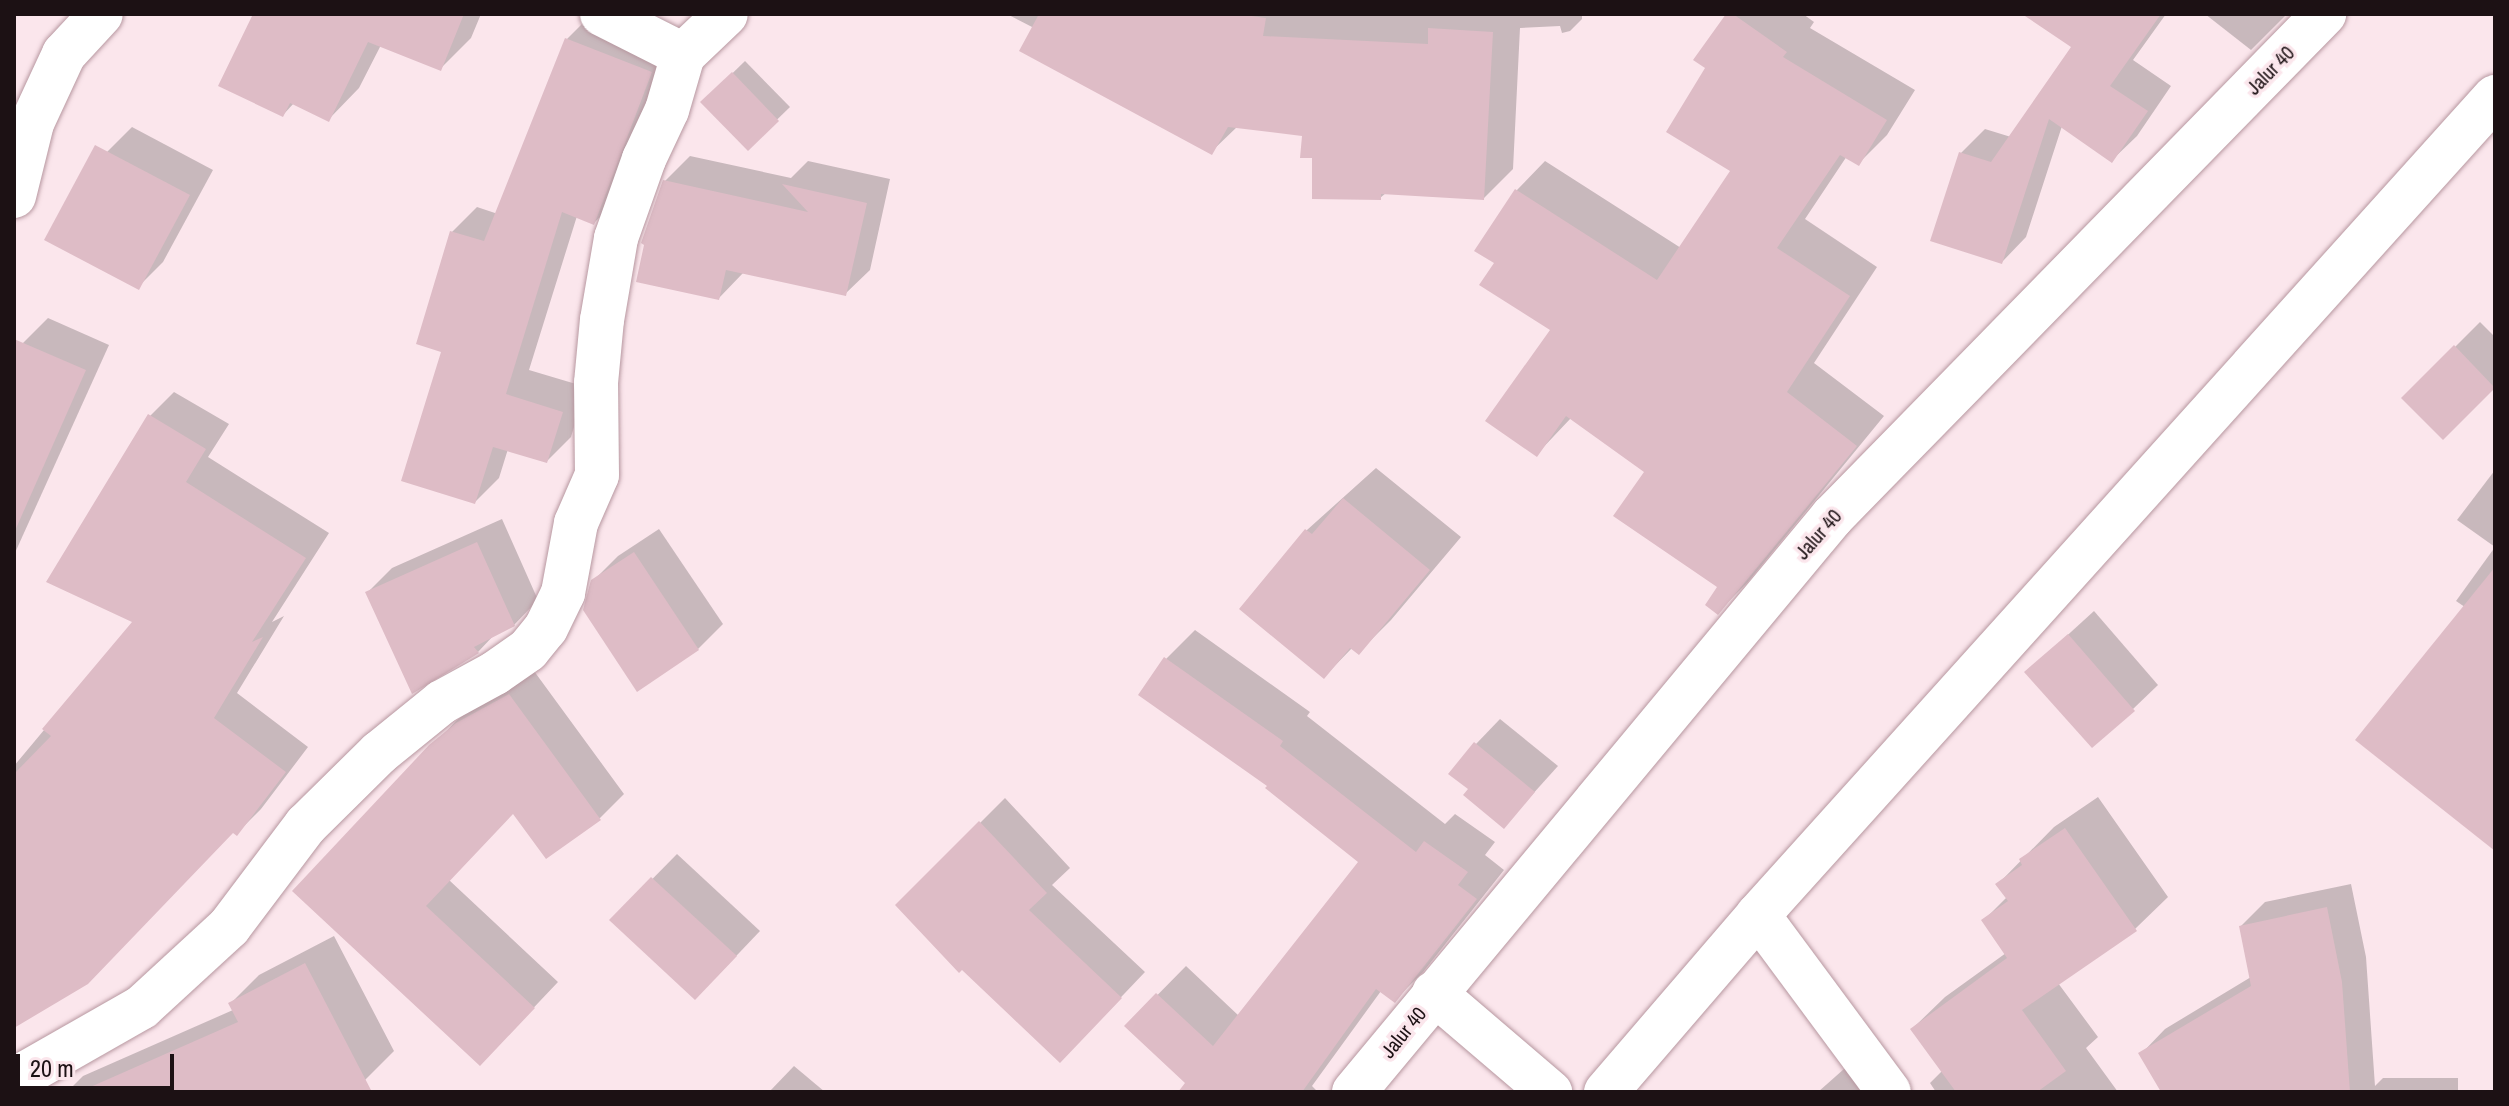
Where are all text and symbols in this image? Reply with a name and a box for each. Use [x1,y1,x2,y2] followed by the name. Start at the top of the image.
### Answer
[2241,41,2299,99] street label: Jalur 40
[1790,504,1846,564] street label: Jalur 40
[1375,1002,1431,1062] street label: Jalur 40
[20,1038,178,1088] scale bar
[30,1052,74,1084] text: 20 m

